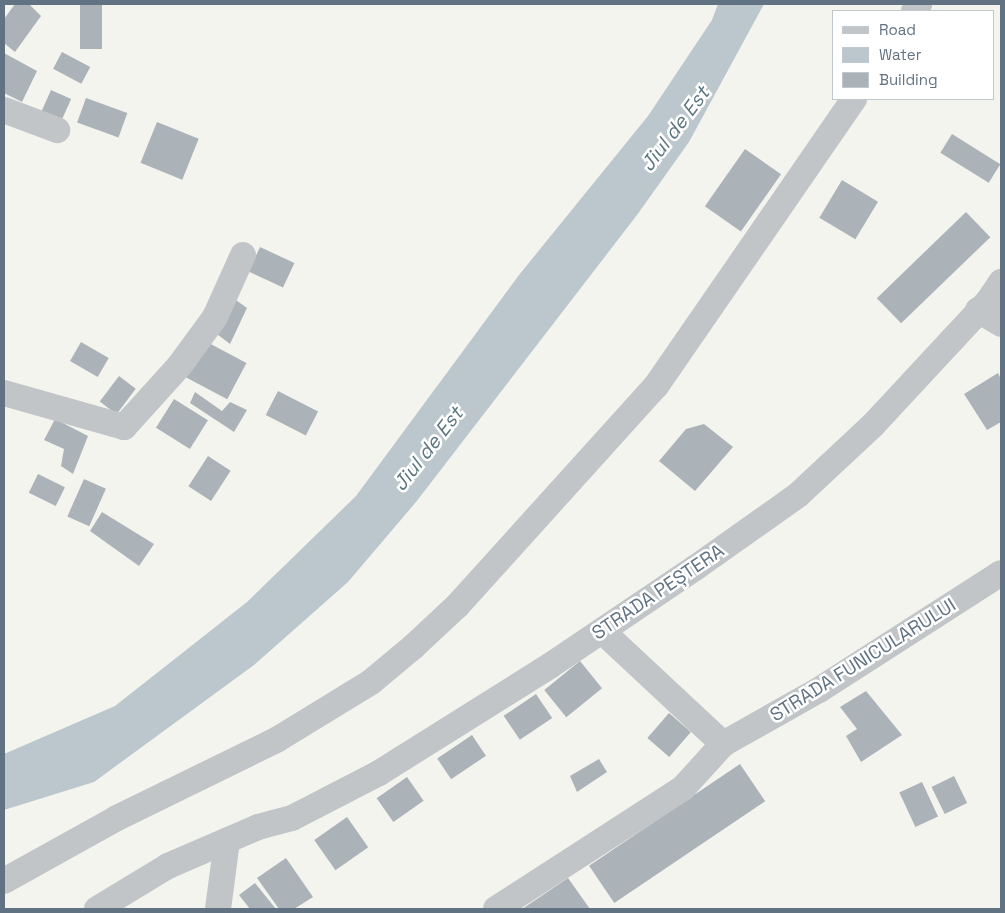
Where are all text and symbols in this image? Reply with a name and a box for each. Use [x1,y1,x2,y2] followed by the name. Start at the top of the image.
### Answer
[832,10,995,100] legend
[879,20,916,39] text: Road
[879,45,921,64] text: Water
[879,70,938,89] text: Building
[635,82,715,176] water label: Jiul de Est
[388,402,468,496] water label: Jiul de Est
[588,539,728,645] street label: STRADA PEȘTERA
[766,593,960,727] street label: STRADA FUNICULARULUI

